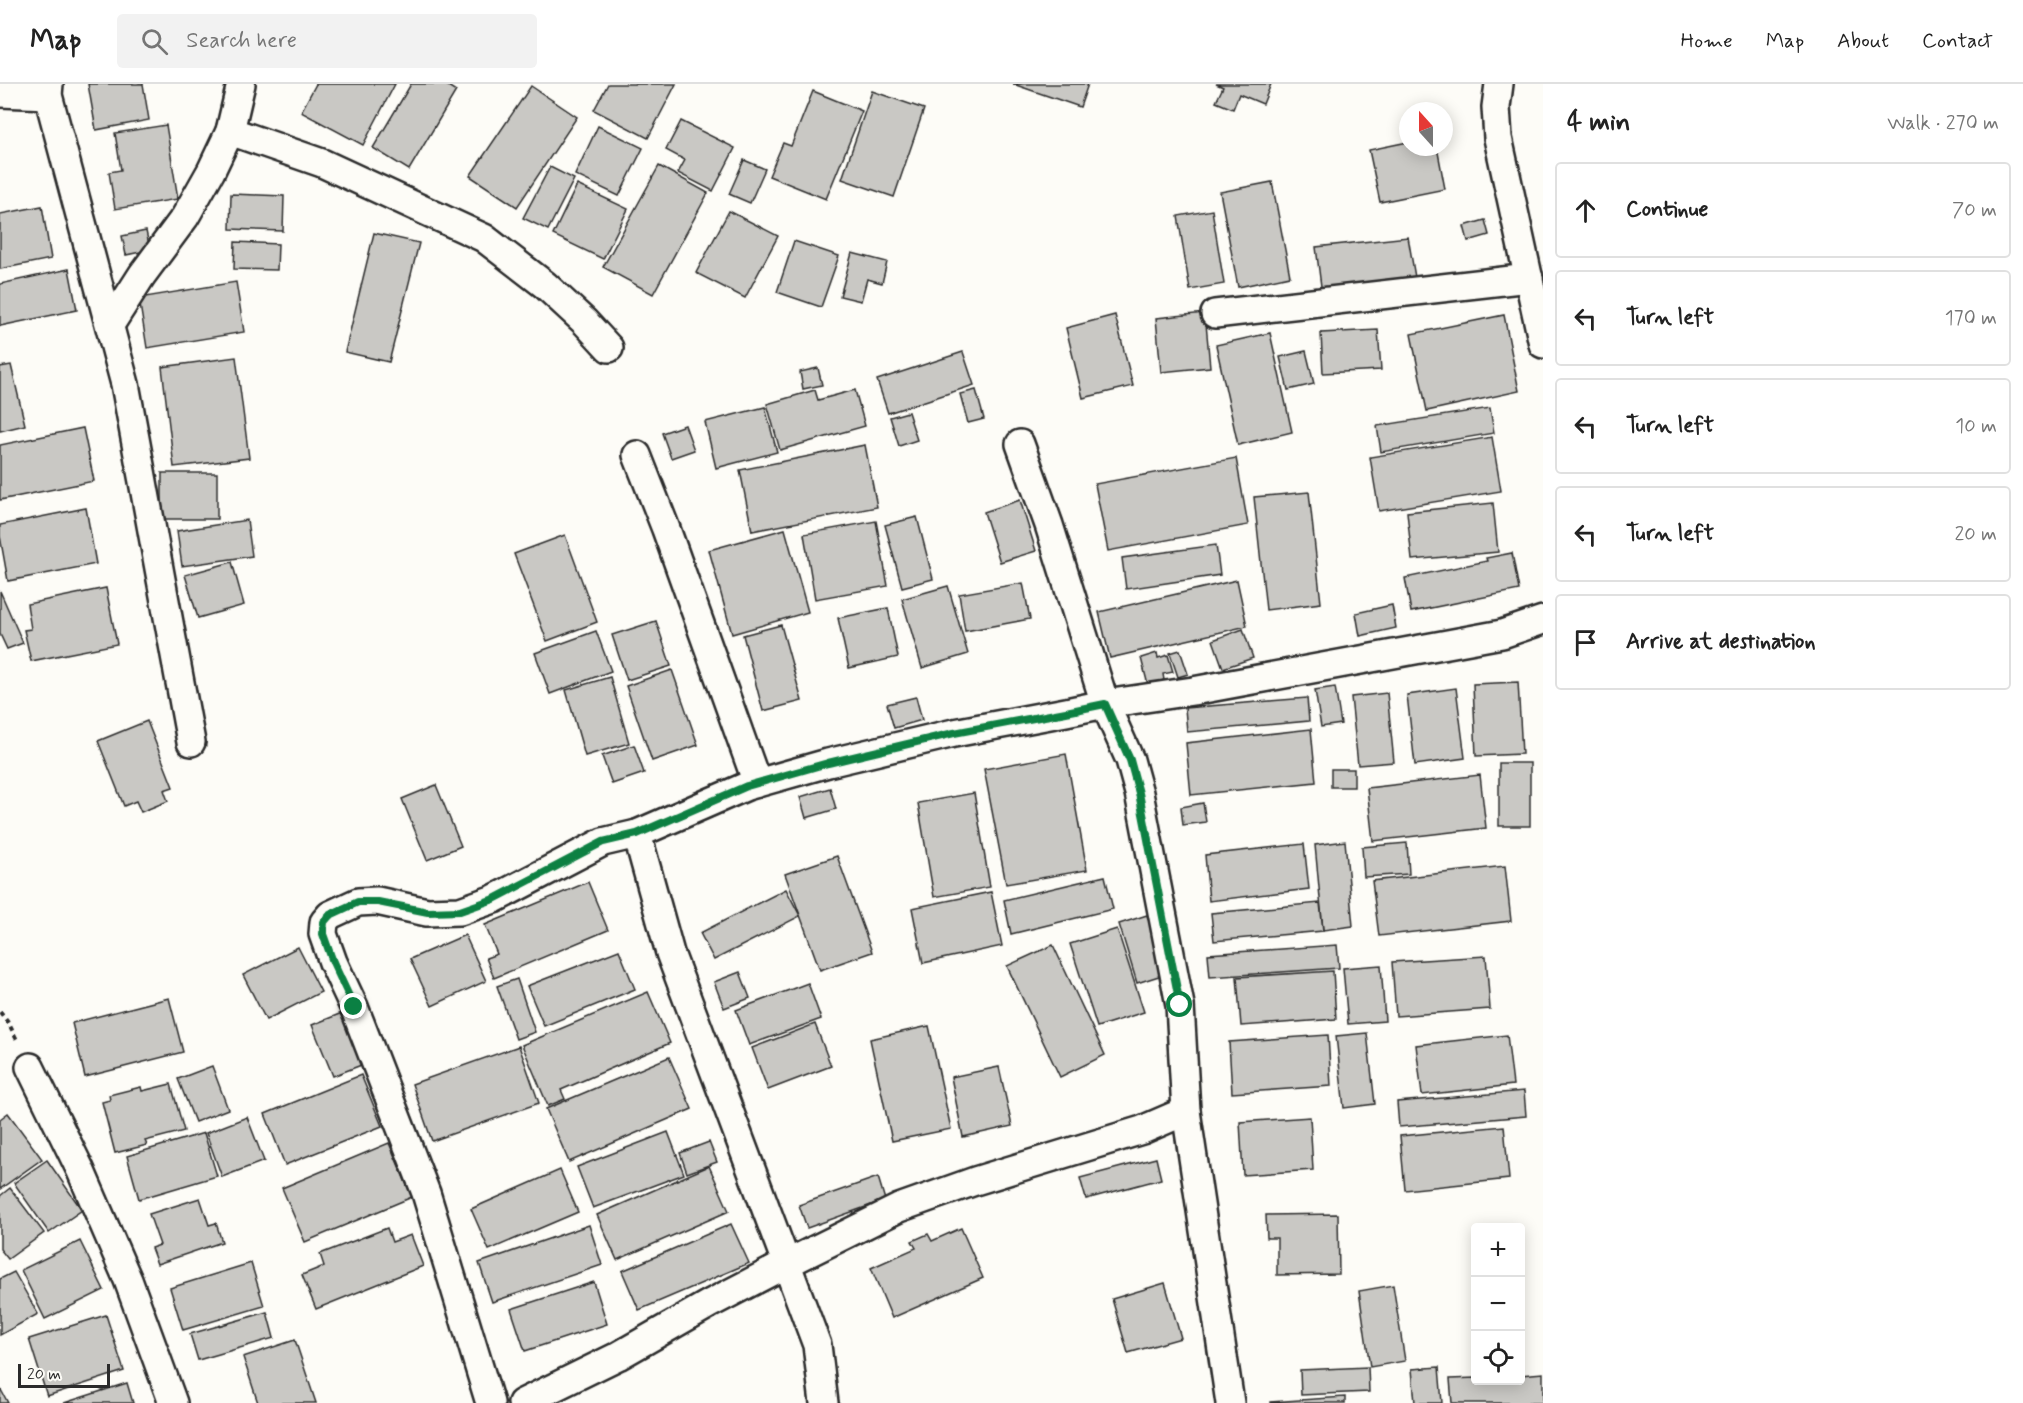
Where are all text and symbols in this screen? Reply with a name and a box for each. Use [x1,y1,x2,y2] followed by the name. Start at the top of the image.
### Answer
[117,14,537,68] search box
[30,23,81,60] text: Map
[138,25,171,58] icon: search
[186,27,297,55] text: Search here
[1681,27,1733,55] text: Home
[1766,27,1804,55] text: Map
[1837,27,1889,55] text: About
[1922,27,1993,55] text: Contact
[1399,102,1453,156] north arrow
[1567,106,1630,140] text: 4 min
[1887,110,1999,137] text: Walk · 270 m
[1569,194,1602,227] icon: ahead
[1626,196,1708,224] text: Continue
[1952,197,1997,224] text: 70 m
[1569,302,1602,335] icon: left
[1626,304,1714,332] text: Turn left
[1945,305,1997,332] text: 170 m
[1569,410,1602,443] icon: left
[1626,412,1714,440] text: Turn left
[1955,413,1997,440] text: 10 m
[1569,518,1602,551] icon: left
[1626,520,1714,548] text: Turn left
[1954,521,1997,548] text: 20 m
[1569,626,1602,659] icon: arrive
[1626,628,1816,656] text: Arrive at destination
[1166,991,1192,1017] route start
[340,993,366,1019] route end
[1471,1223,1525,1385] map controls
[1471,1223,1525,1277] button: +
[1471,1277,1525,1331] button: −
[1471,1331,1525,1385] button: locate
[18,1361,110,1388] scale bar
[27,1364,61,1385] text: 20 m

